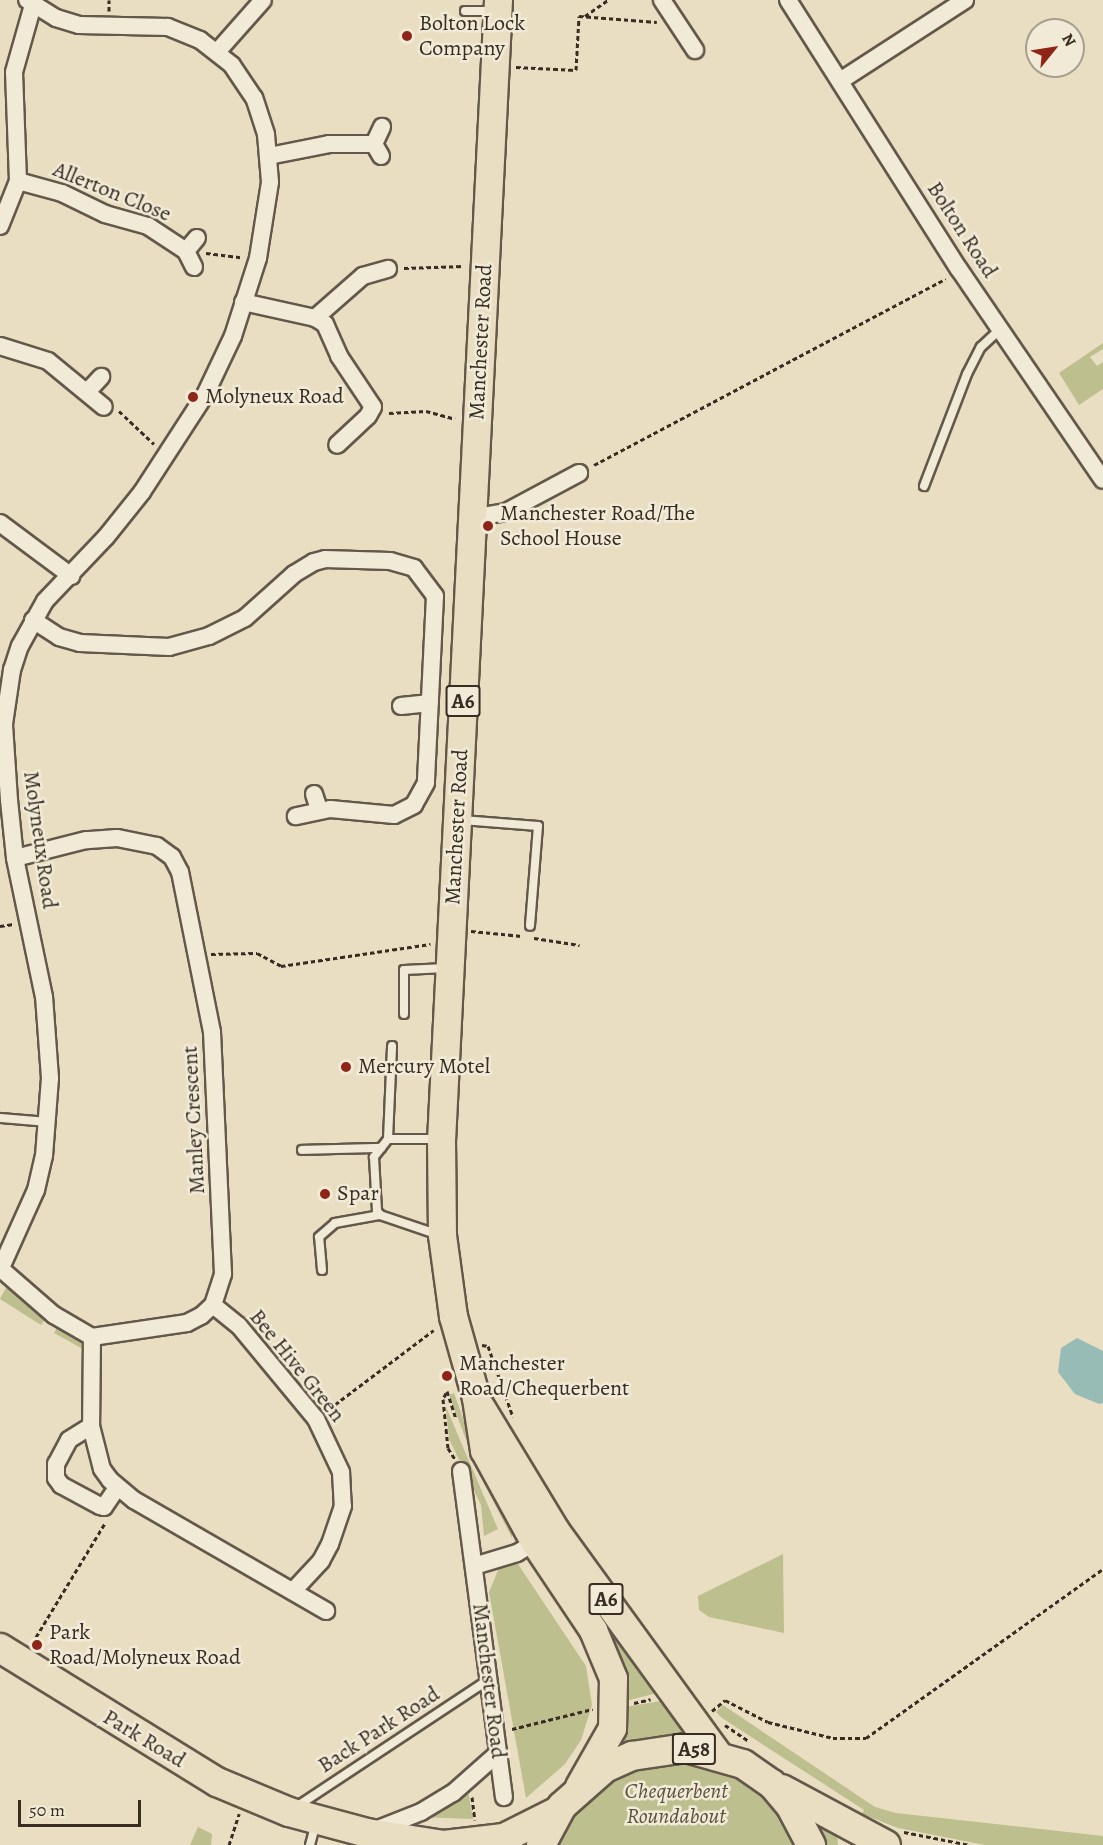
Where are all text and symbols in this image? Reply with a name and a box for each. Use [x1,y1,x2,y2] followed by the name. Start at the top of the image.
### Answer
[419,10,525,62] place label: Bolton Lock Company
[1025,18,1085,78] north arrow
[400,29,414,43] marker: Bolton Lock Company
[1056,29,1081,51] text: N
[49,156,175,228] street label: Allerton Close
[921,177,1003,283] street label: Bolton Road
[464,263,498,421] street label: Manchester Road
[205,384,344,410] place label: Molyneux Road
[186,390,200,404] marker: Molyneux Road
[500,500,695,552] place label: Manchester Road/The School House
[481,519,495,533] marker: Manchester Road/The School House
[445,683,481,719] road number: A6
[440,748,474,906] street label: Manchester Road
[17,769,63,911] street label: Molyneux Road
[177,1045,211,1195] street label: Manley Crescent
[358,1054,490,1080] place label: Mercury Motel
[339,1060,353,1074] marker: Mercury Motel
[337,1181,379,1207] place label: Spar
[318,1187,332,1201] marker: Spar
[244,1304,350,1428] street label: Bee Hive Green
[459,1350,629,1402] place label: Manchester Road/Chequerbent
[440,1369,454,1383] marker: Manchester Road/Chequerbent
[588,1581,624,1617] road number: A6
[466,1602,512,1760] street label: Manchester Road
[49,1619,241,1670] place label: Park Road/Molyneux Road
[30,1638,44,1652] marker: Park Road/Molyneux Road
[313,1681,445,1779] street label: Back Park Road
[98,1704,190,1774] street label: Park Road
[672,1731,716,1767] road number: A58
[625,1778,727,1830] park label: Chequerbent Roundabout
[21,1788,144,1826] scale bar
[29,1798,65,1822] text: 50 m

